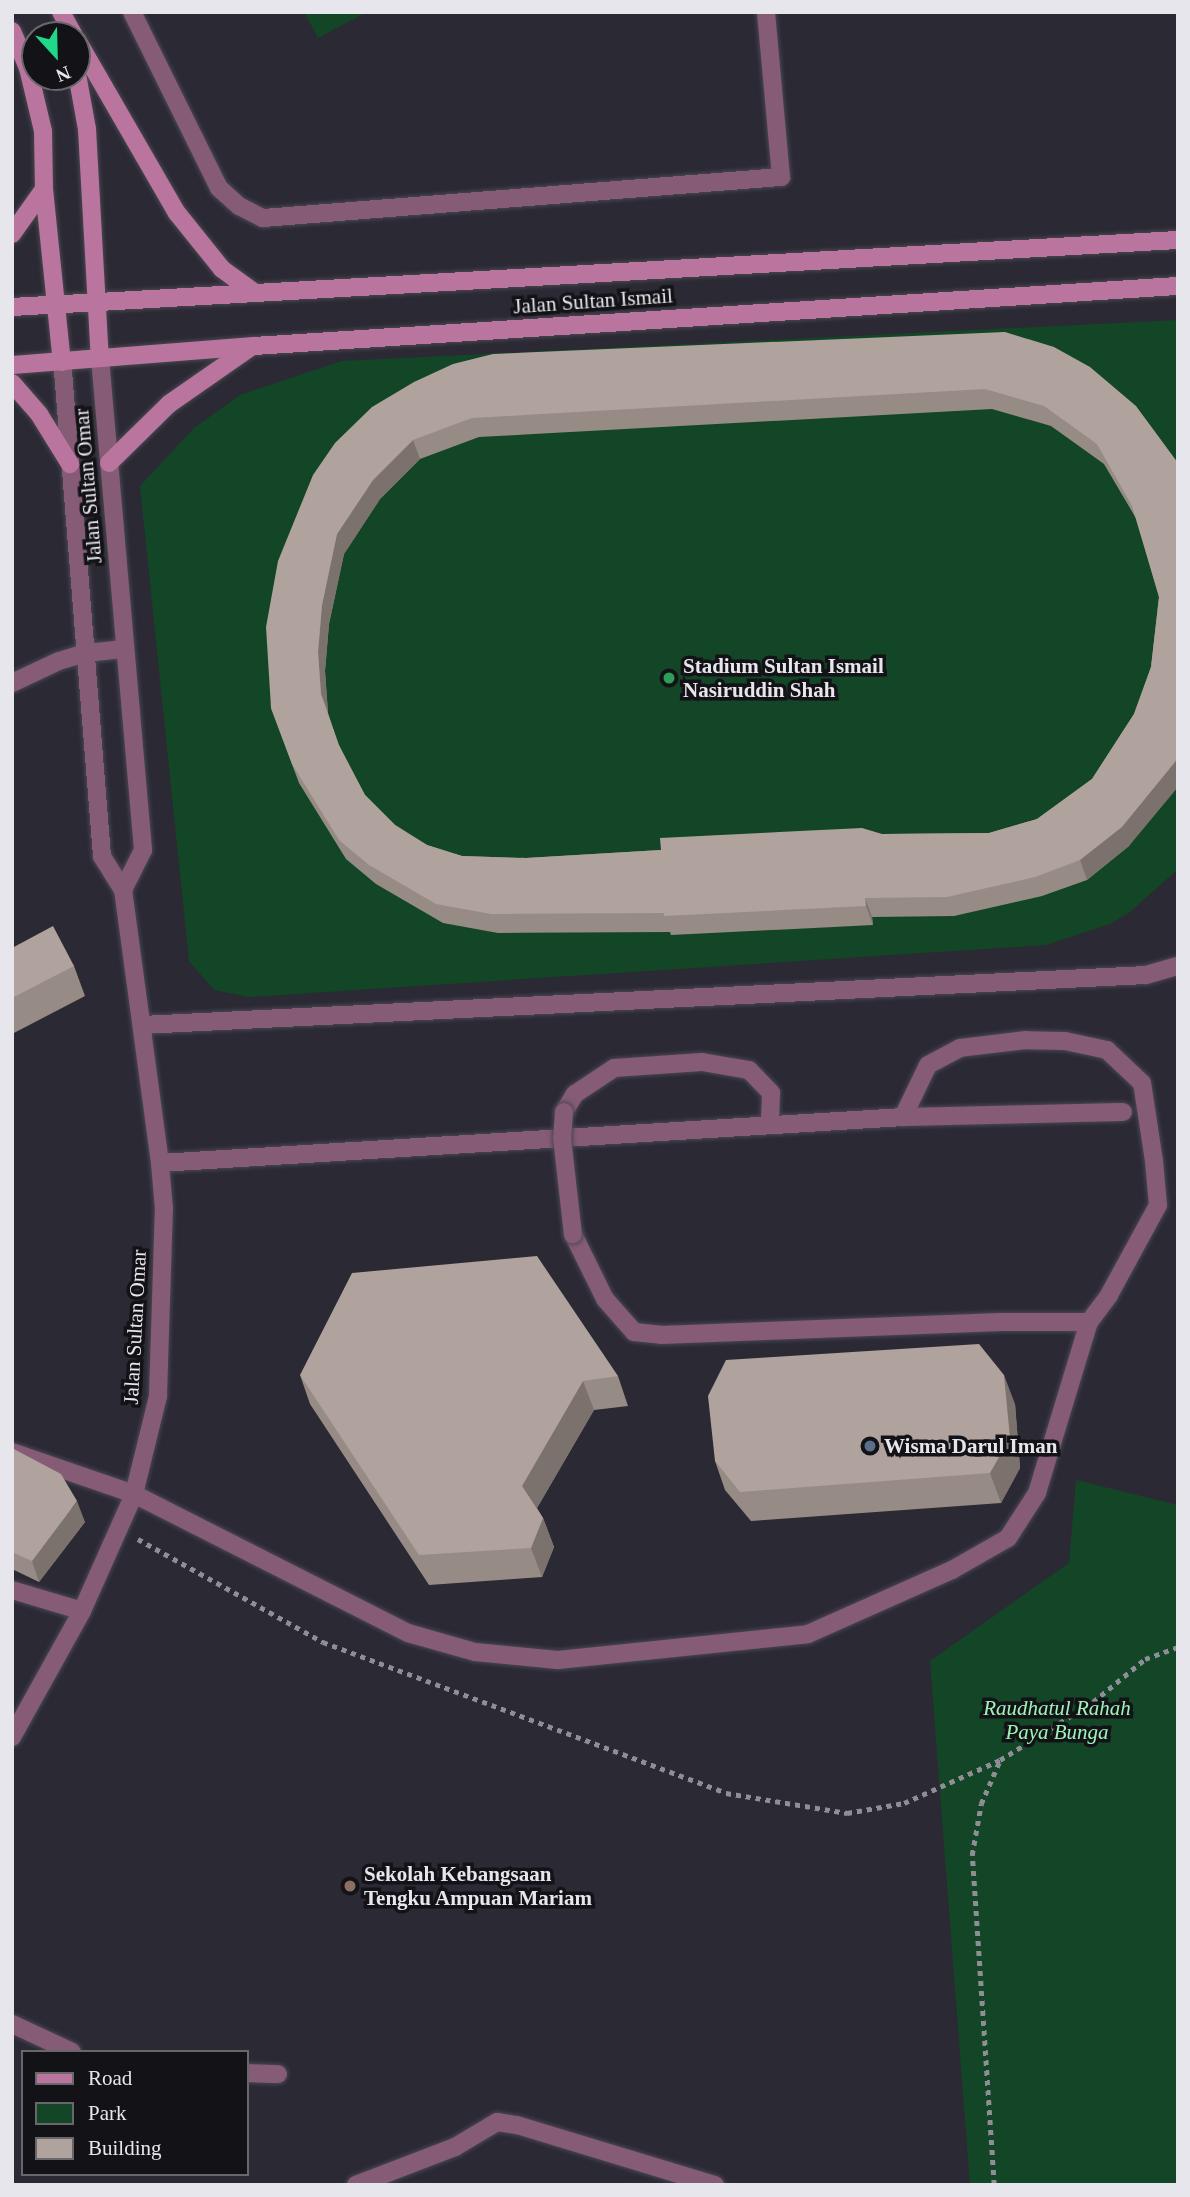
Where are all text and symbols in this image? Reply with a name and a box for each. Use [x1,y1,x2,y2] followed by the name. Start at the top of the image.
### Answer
[21,21,91,91] north arrow
[53,62,74,86] text: N
[512,283,674,319] street label: Jalan Sultan Ismail
[69,408,107,564] street label: Jalan Sultan Omar
[683,653,884,703] place label: Stadium Sultan Ismail Nasiruddin Shah
[661,670,677,686] marker: Stadium Sultan Ismail Nasiruddin Shah
[118,1249,152,1405] street label: Jalan Sultan Omar
[884,1433,1057,1459] place label: Wisma Darul Iman
[862,1438,878,1454] marker: Wisma Darul Iman
[983,1695,1131,1745] park label: Raudhatul Rahah Paya Bunga
[364,1861,593,1911] place label: Sekolah Kebangsaan Tengku Ampuan Mariam
[342,1878,358,1894] marker: Sekolah Kebangsaan Tengku Ampuan Mariam
[21,2050,248,2176] legend
[88,2066,132,2090] text: Road
[88,2101,127,2125] text: Park
[88,2136,162,2160] text: Building

